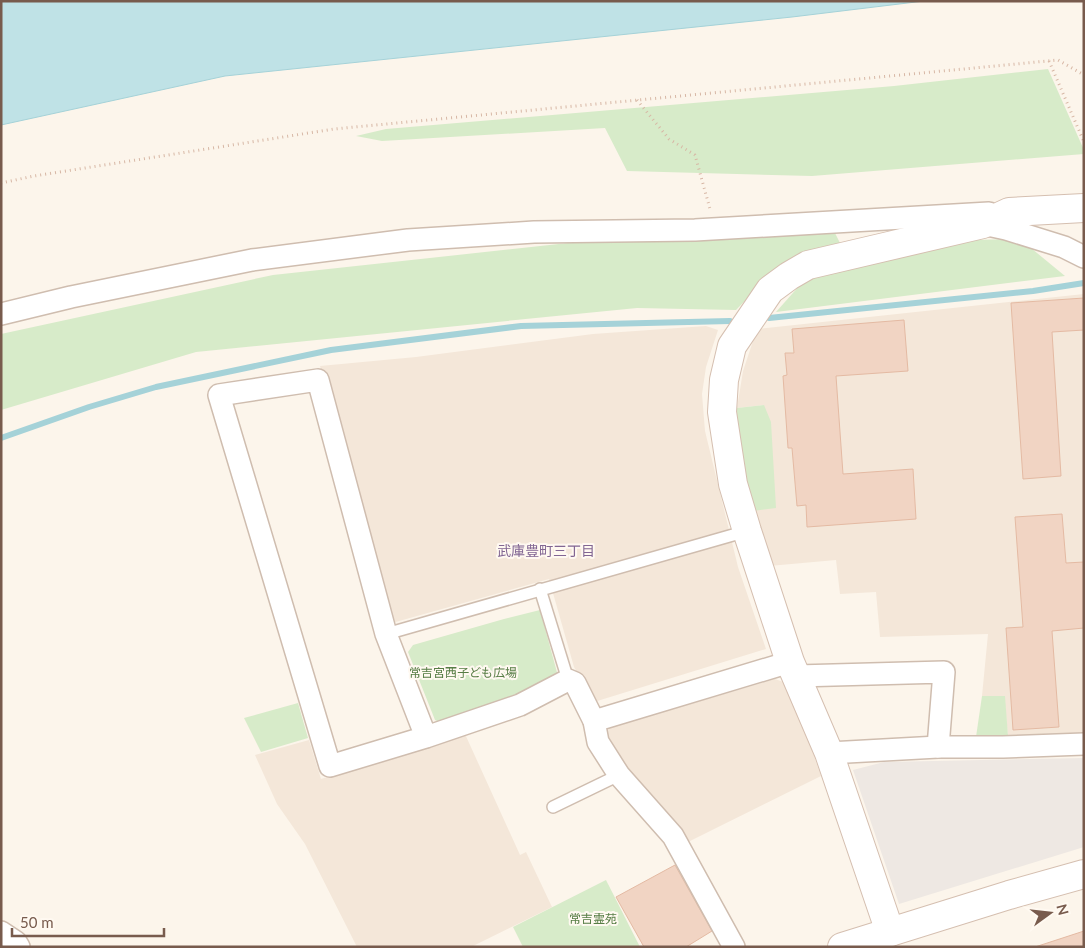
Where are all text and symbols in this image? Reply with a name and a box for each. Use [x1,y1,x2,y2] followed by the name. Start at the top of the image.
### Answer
[497,542,595,559] district label: 武庫豊町三丁目
[409,665,517,680] park label: 常吉宮西子ども広場
[1025,888,1075,938] north arrow
[1053,902,1073,917] text: N
[12,906,165,938] scale bar
[569,911,617,926] park label: 常吉霊苑
[20,913,54,931] text: 50 m

